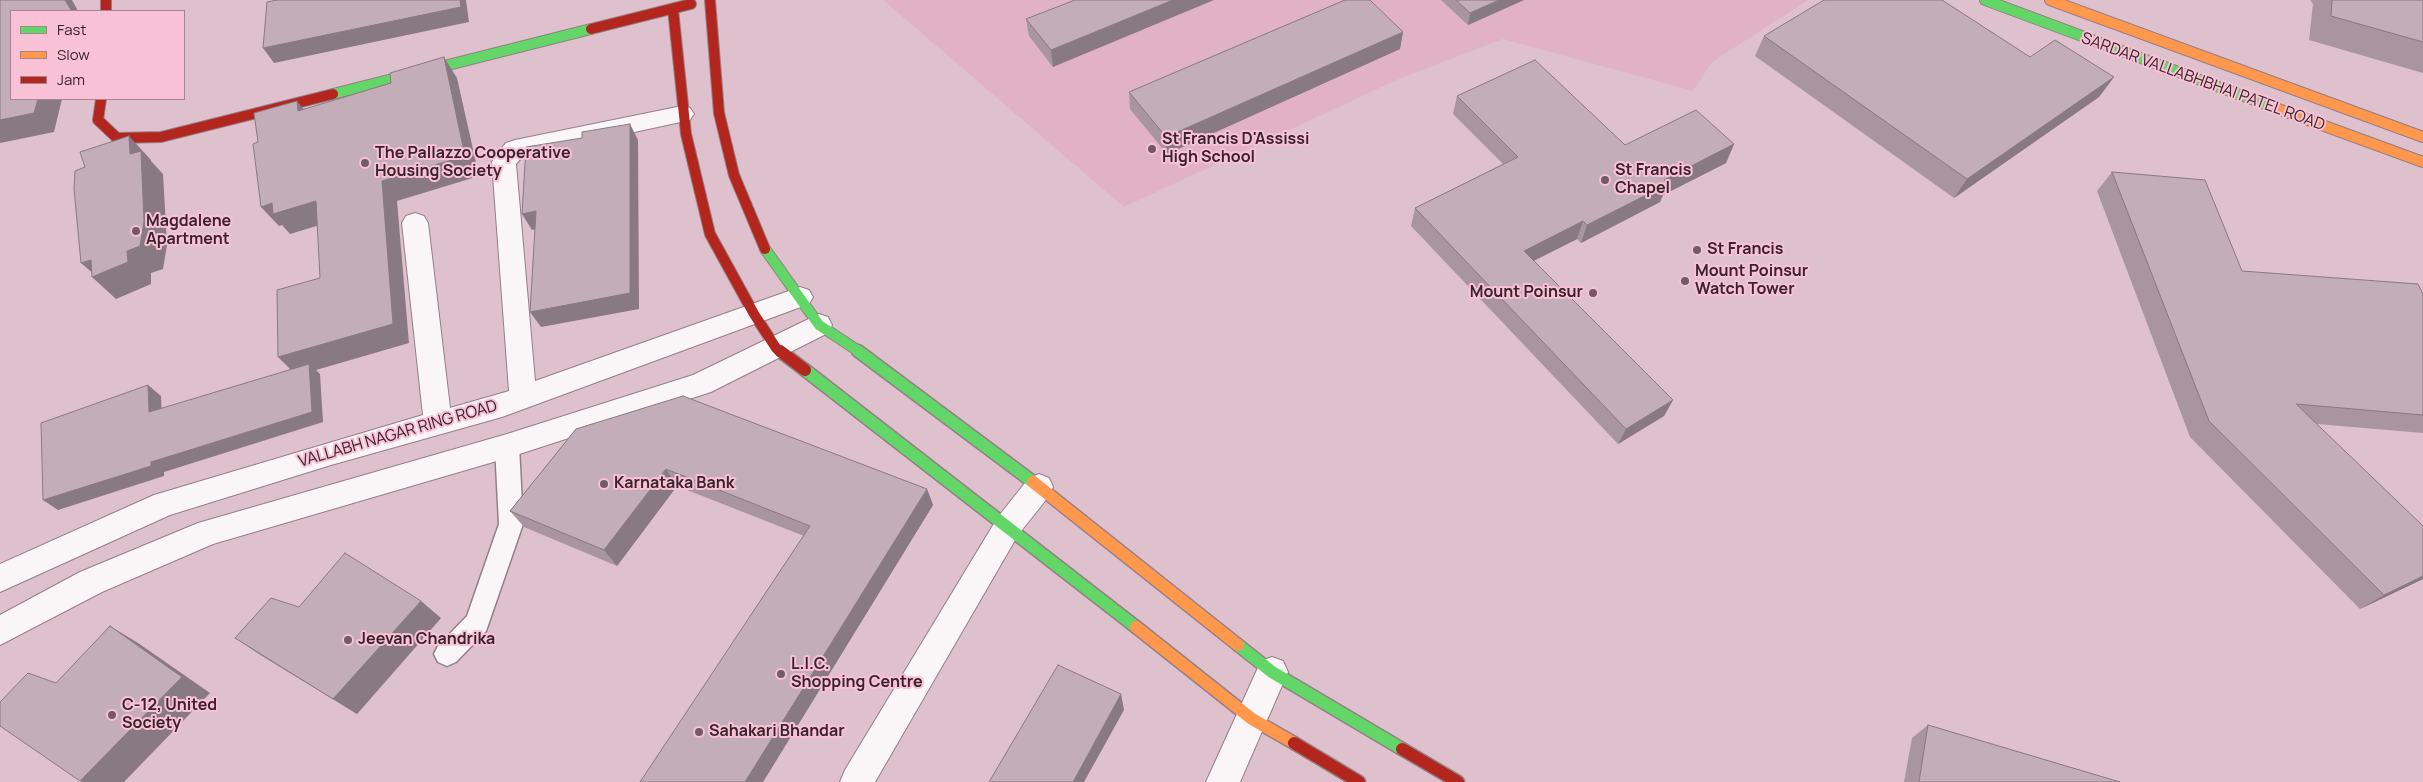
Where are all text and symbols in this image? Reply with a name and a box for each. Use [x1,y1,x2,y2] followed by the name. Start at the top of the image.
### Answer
[10,10,185,100] legend
[57,19,86,40] text: Fast
[2079,29,2327,135] street label: SARDAR VALLABHBHAI PATEL ROAD
[57,44,90,65] text: Slow
[57,69,85,90] text: Jam
[1162,130,1309,168] place label: St Francis D'Assissi High School
[1146,143,1158,155] marker: St Francis D'Assissi High School
[375,144,571,182] place label: The Pallazzo Cooperative Housing Society
[359,157,371,169] marker: The Pallazzo Cooperative Housing Society
[1615,161,1691,199] place label: St Francis Chapel
[1599,174,1611,186] marker: St Francis Chapel
[146,212,231,250] place label: Magdalene Apartment
[130,225,142,237] marker: Magdalene Apartment
[1707,240,1783,260] place label: St Francis
[1691,244,1703,256] marker: St Francis
[1695,262,1808,300] place label: Mount Poinsur Watch Tower
[1679,275,1691,287] marker: Mount Poinsur Watch Tower
[1470,283,1583,303] place label: Mount Poinsur
[1587,287,1599,299] marker: Mount Poinsur
[296,396,500,472] street label: VALLABH NAGAR RING ROAD
[614,474,734,494] place label: Karnataka Bank
[598,478,610,490] marker: Karnataka Bank
[358,630,495,650] place label: Jeevan Chandrika
[342,634,354,646] marker: Jeevan Chandrika
[791,655,923,693] place label: L.I.C. Shopping Centre
[775,668,787,680] marker: L.I.C. Shopping Centre
[122,696,217,734] place label: C-12, United Society
[106,709,118,721] marker: C-12, United Society
[709,722,845,742] place label: Sahakari Bhandar
[693,726,705,738] marker: Sahakari Bhandar

